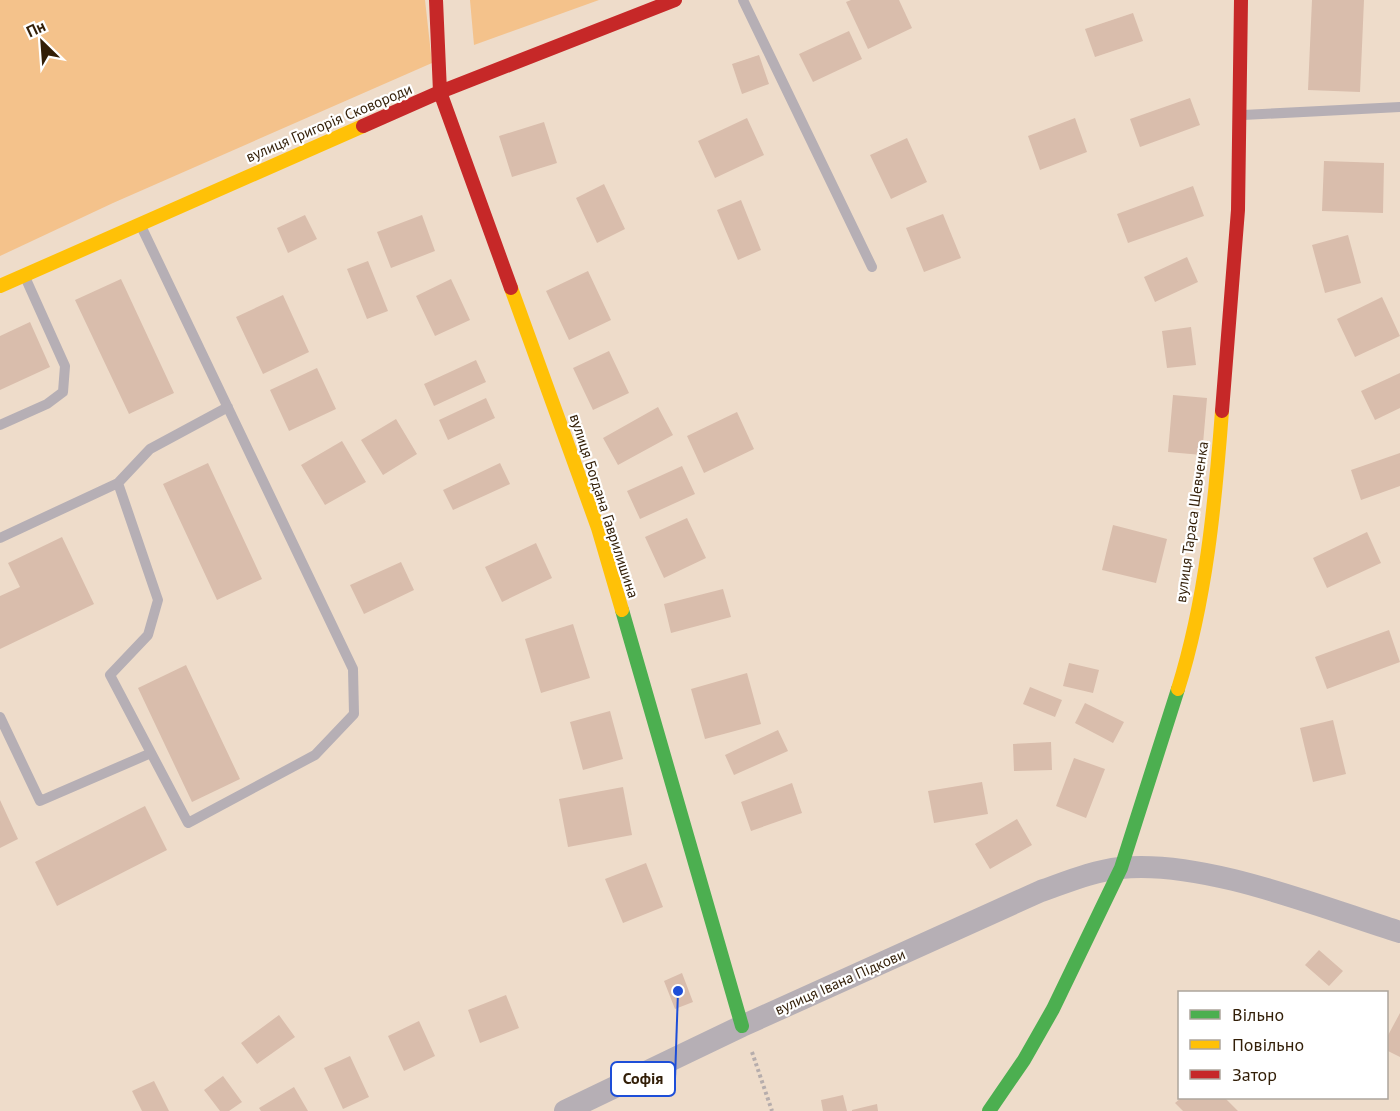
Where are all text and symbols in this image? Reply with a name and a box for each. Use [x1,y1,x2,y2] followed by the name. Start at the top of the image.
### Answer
[12,12,72,72] north arrow
[23,15,48,41] text: Пн
[243,79,415,166] street label: вулиця Григорія Сковороди
[566,411,643,600] street label: вулиця Богдана Гаврилишина
[1171,440,1212,604] street label: вулиця Тараса Шевченка
[772,944,908,1019] street label: вулиця Івана Підкови
[1178,991,1388,1099] legend
[1232,1003,1284,1026] text: Вільно
[1232,1033,1304,1056] text: Повільно
[611,1062,675,1096] callout: Софія
[1232,1063,1277,1086] text: Затор
[623,1068,663,1088] text: Софія

